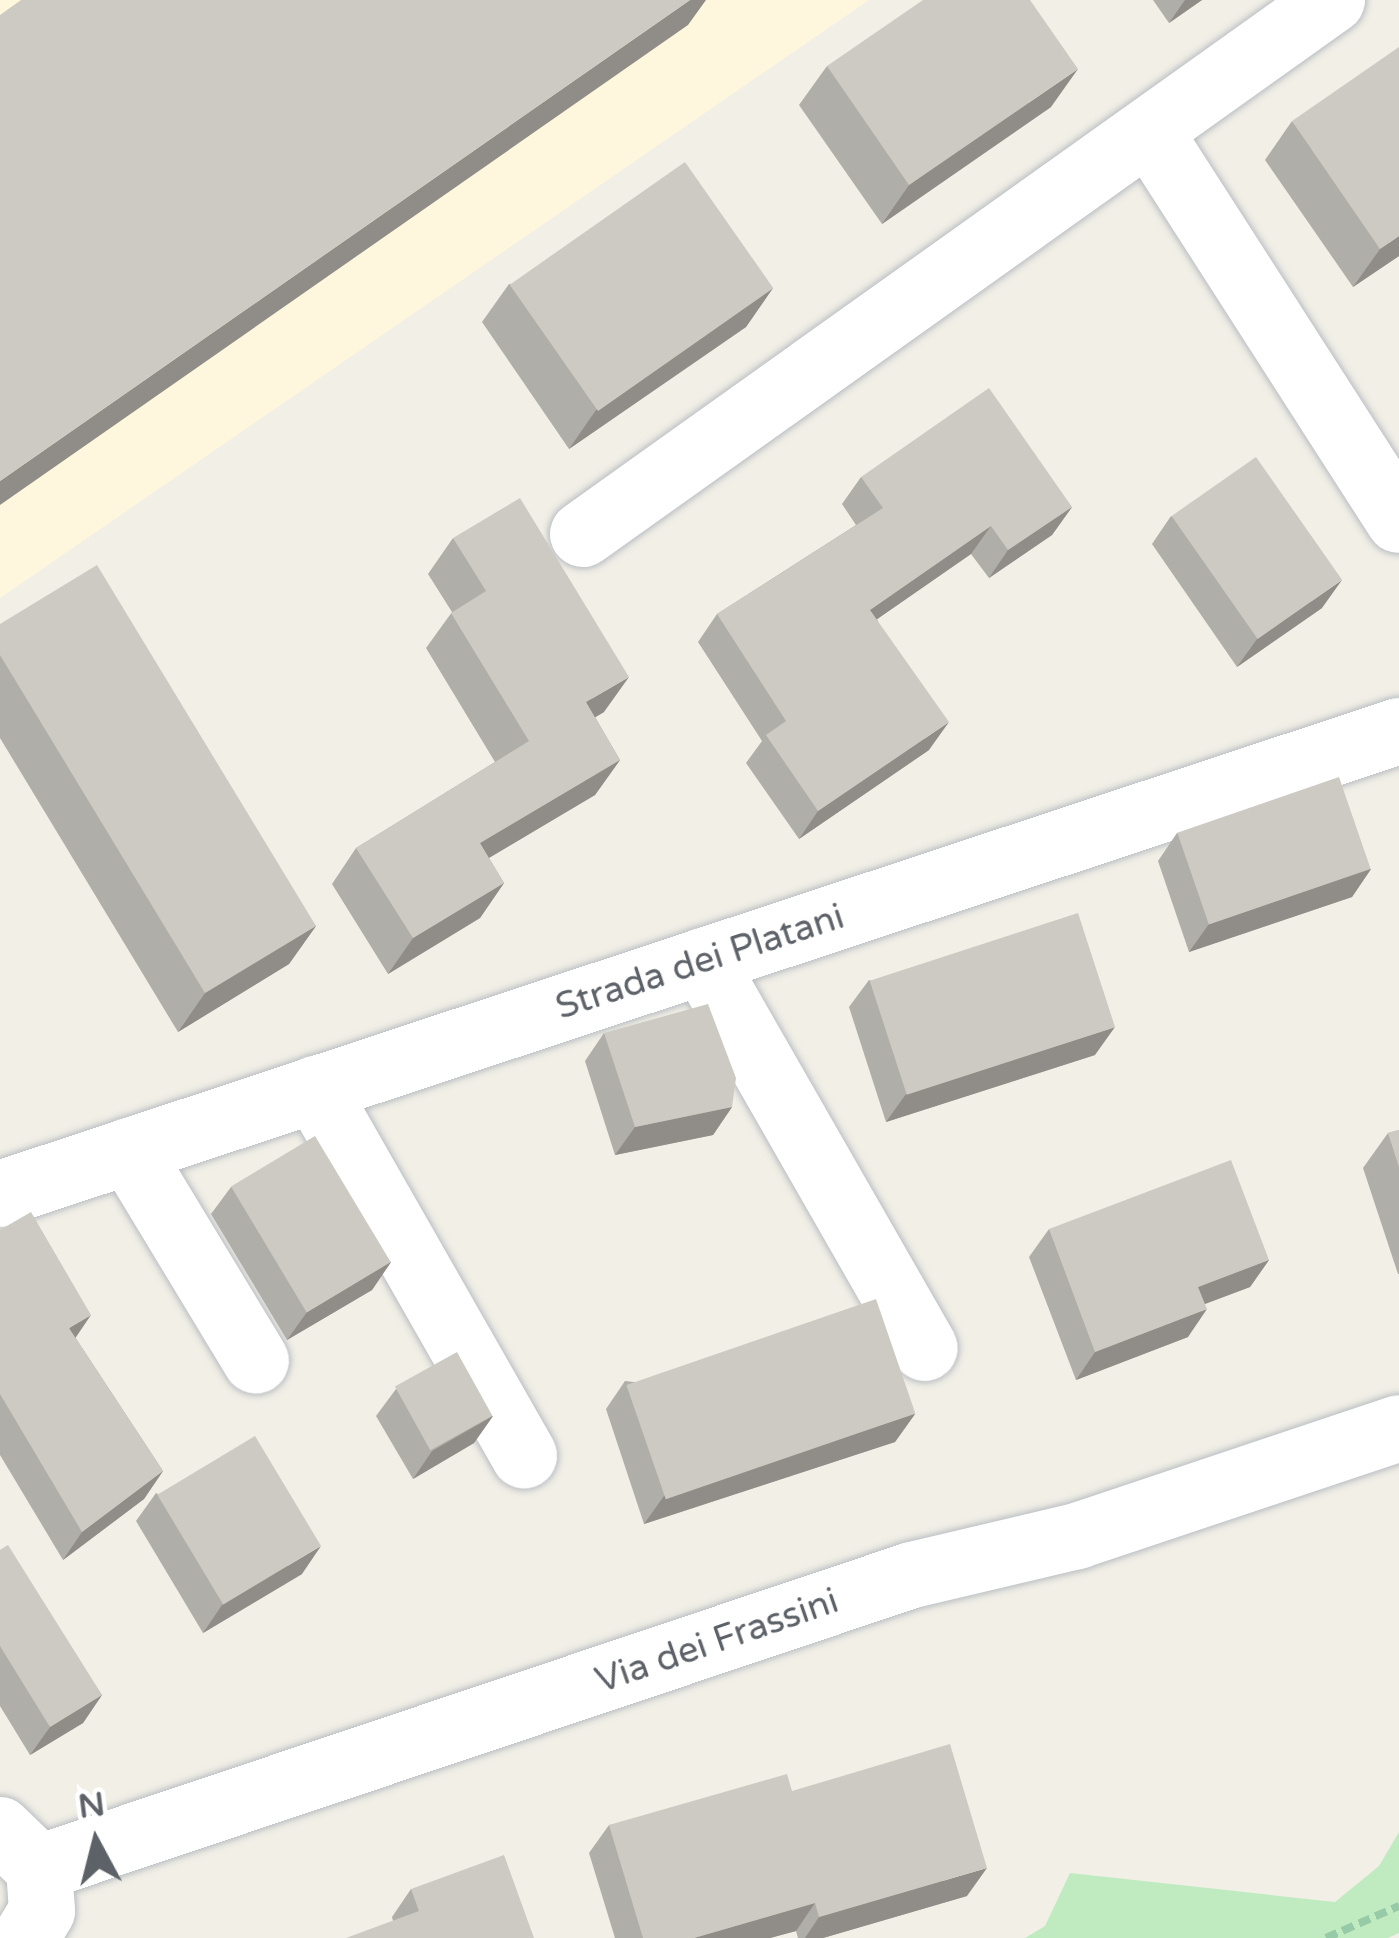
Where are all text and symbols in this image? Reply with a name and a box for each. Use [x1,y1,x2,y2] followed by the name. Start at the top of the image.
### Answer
[550,895,850,1029] street label: Strada dei Platani
[590,1579,844,1703] street label: Via dei Frassini
[36,1782,156,1902] north arrow
[76,1785,107,1827] text: N

